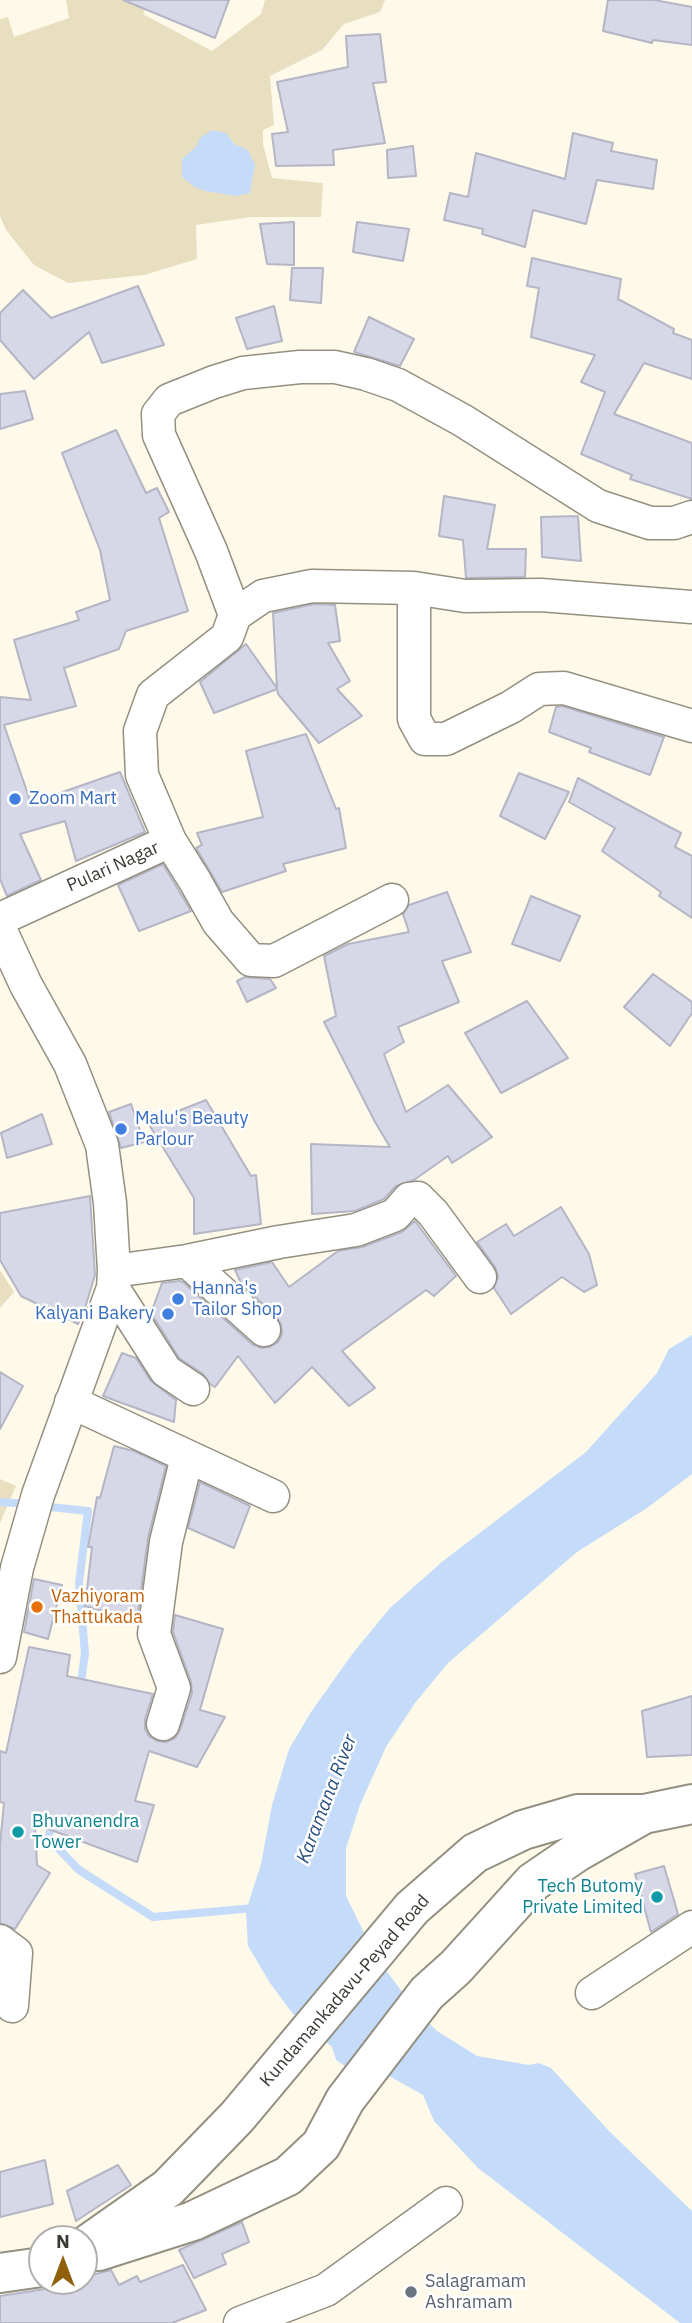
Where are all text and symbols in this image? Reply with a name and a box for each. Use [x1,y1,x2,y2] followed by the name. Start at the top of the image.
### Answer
[29,788,117,810] place label: Zoom Mart
[7,791,23,807] marker: Zoom Mart
[63,837,163,897] street label: Pulari Nagar
[135,1108,248,1150] place label: Malu's Beauty Parlour
[113,1121,129,1137] marker: Malu's Beauty Parlour
[192,1278,282,1320] place label: Hanna's Tailor Shop
[170,1291,186,1307] marker: Hanna's Tailor Shop
[35,1303,154,1325] place label: Kalyani Bakery
[160,1306,176,1322] marker: Kalyani Bakery
[51,1586,145,1628] place label: Vazhiyoram Thattukada
[29,1599,45,1615] marker: Vazhiyoram Thattukada
[292,1731,362,1867] water label: Karamana River
[32,1811,139,1854] place label: Bhuvanendra Tower
[10,1824,26,1840] marker: Bhuvanendra Tower
[522,1876,643,1918] place label: Tech Butomy Private Limited
[649,1889,665,1905] marker: Tech Butomy Private Limited
[256,1891,434,2091] street label: Kundamankadavu-Peyad Road
[28,2225,98,2295] north arrow
[56,2229,70,2253] text: N
[425,2271,526,2314] place label: Salagramam Ashramam
[403,2284,419,2300] marker: Salagramam Ashramam

